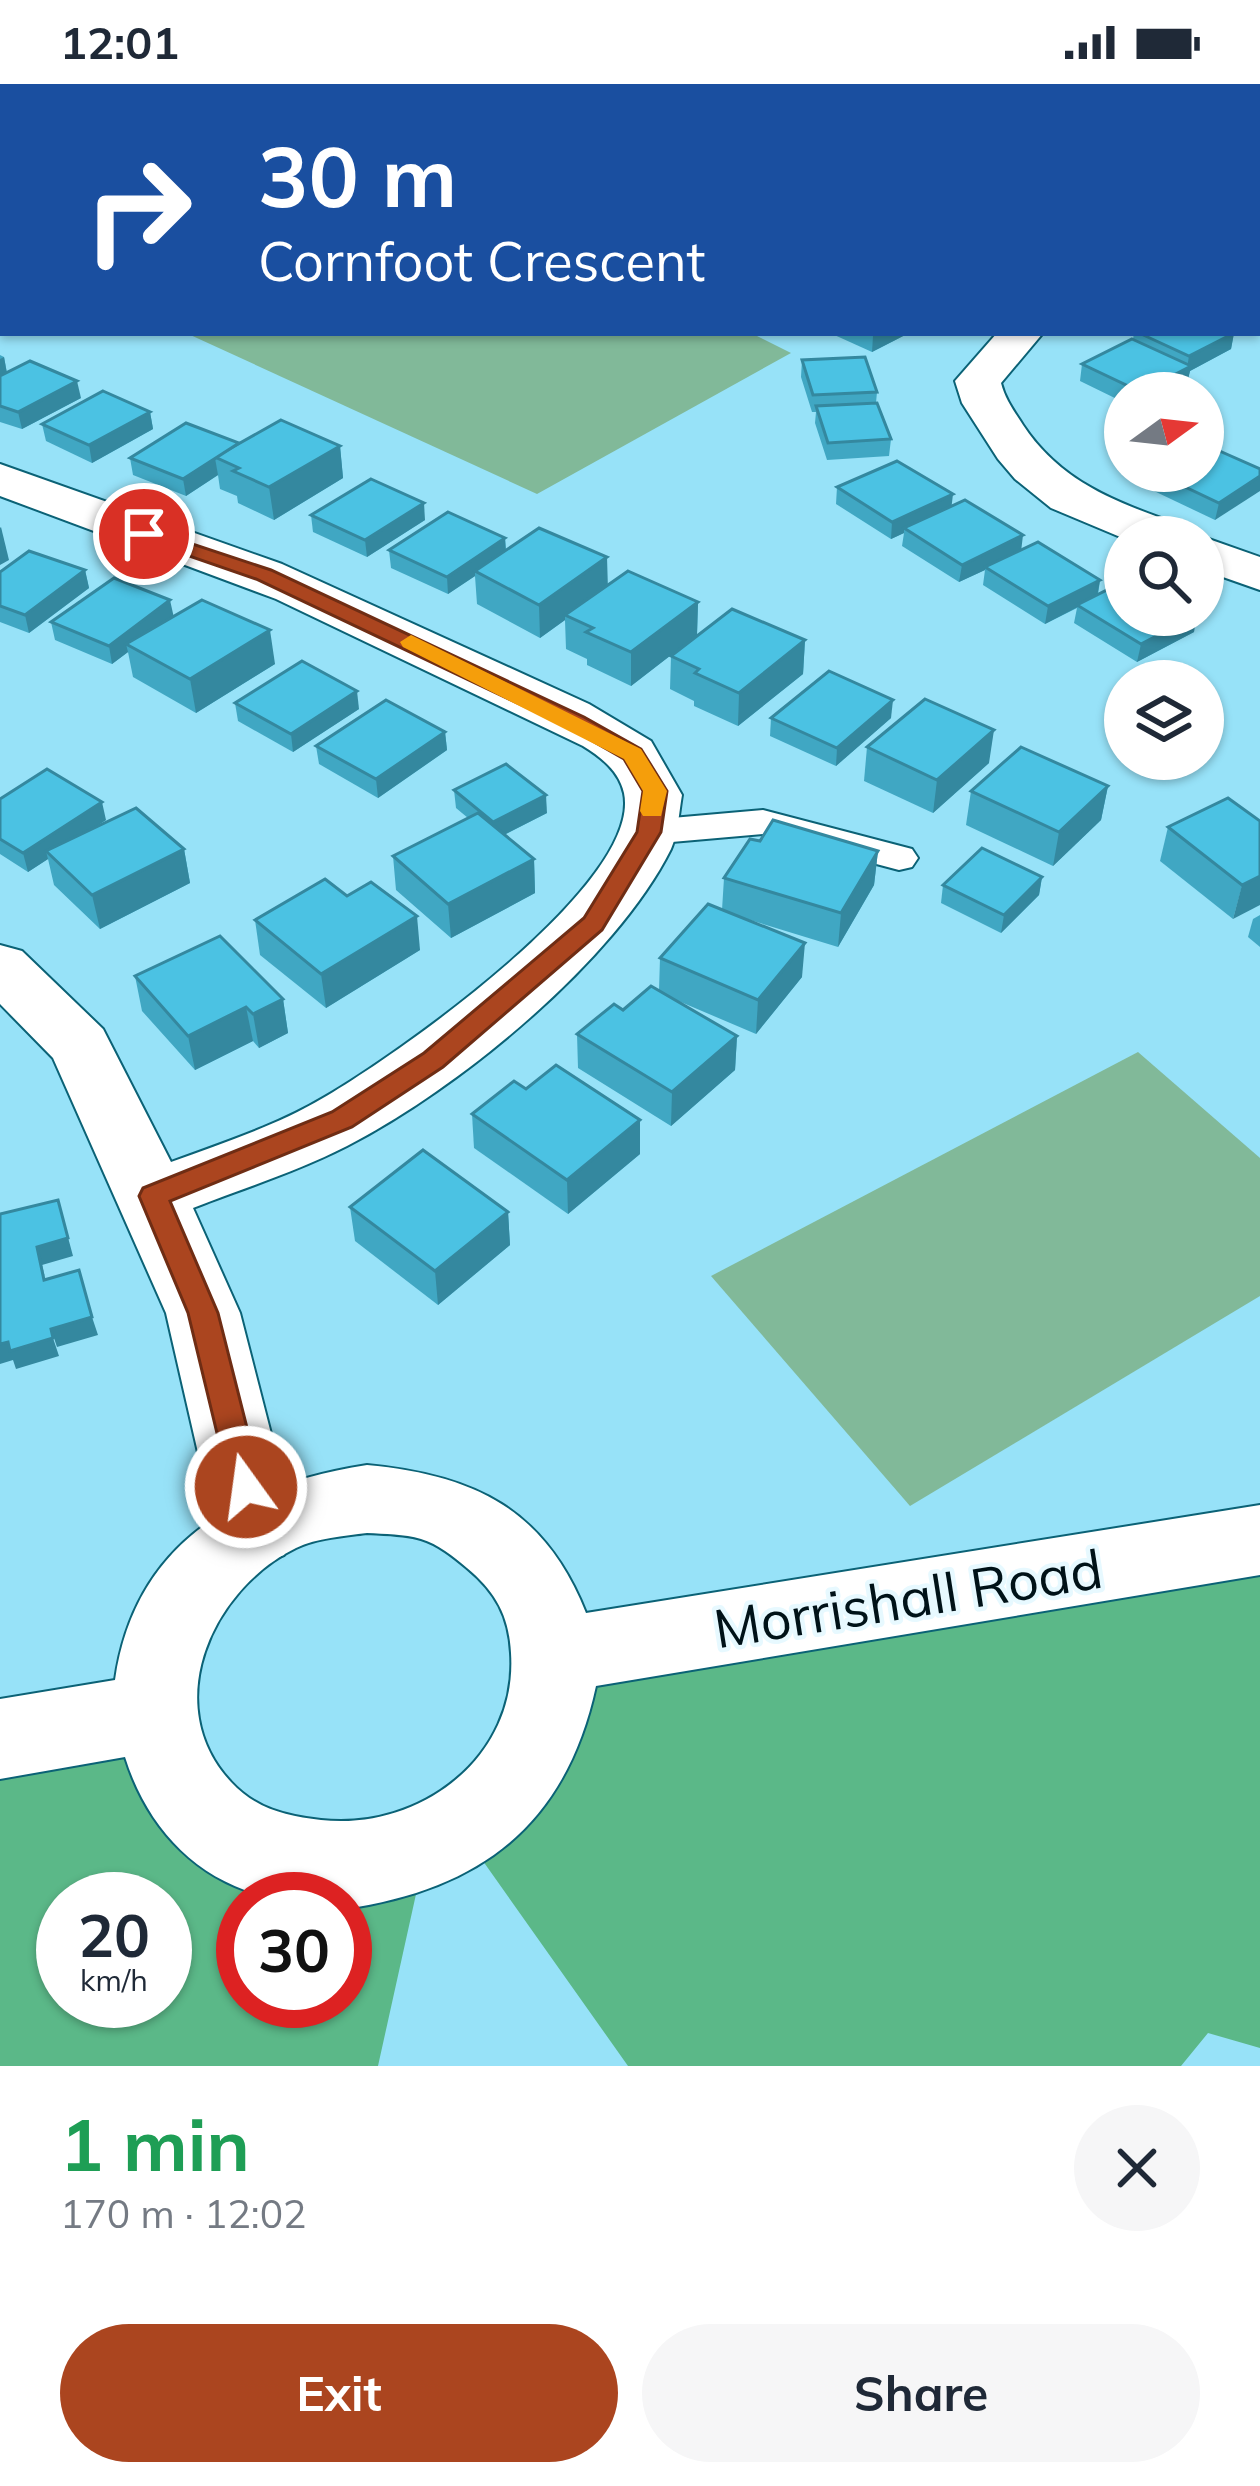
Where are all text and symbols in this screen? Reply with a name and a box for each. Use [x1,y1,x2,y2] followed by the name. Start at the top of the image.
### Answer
[60,14,179,70] text: 12:01
[258,123,457,228] text: 30 m
[60,132,216,288] icon: right
[258,227,705,295] text: Cornfoot Crescent
[1104,372,1224,492] north arrow
[1104,372,1224,780] map controls
[93,483,195,585] pin
[111,501,177,567] icon: arrive
[1104,516,1224,636] button: search
[1104,660,1224,780] button: layers
[183,1424,309,1550] position arrow
[709,1534,1107,1662] street label: Morrishall Road
[216,1872,372,2028] speed limit sign: 30
[78,1897,150,1972] text: 20
[80,1961,148,1999] text: km/h
[60,2099,250,2189] text: 1 min
[1074,2105,1200,2231] button: close
[60,2189,306,2238] text: 170 m · 12:02
[60,2324,618,2462] button: Exit
[642,2324,1200,2462] button: Share

